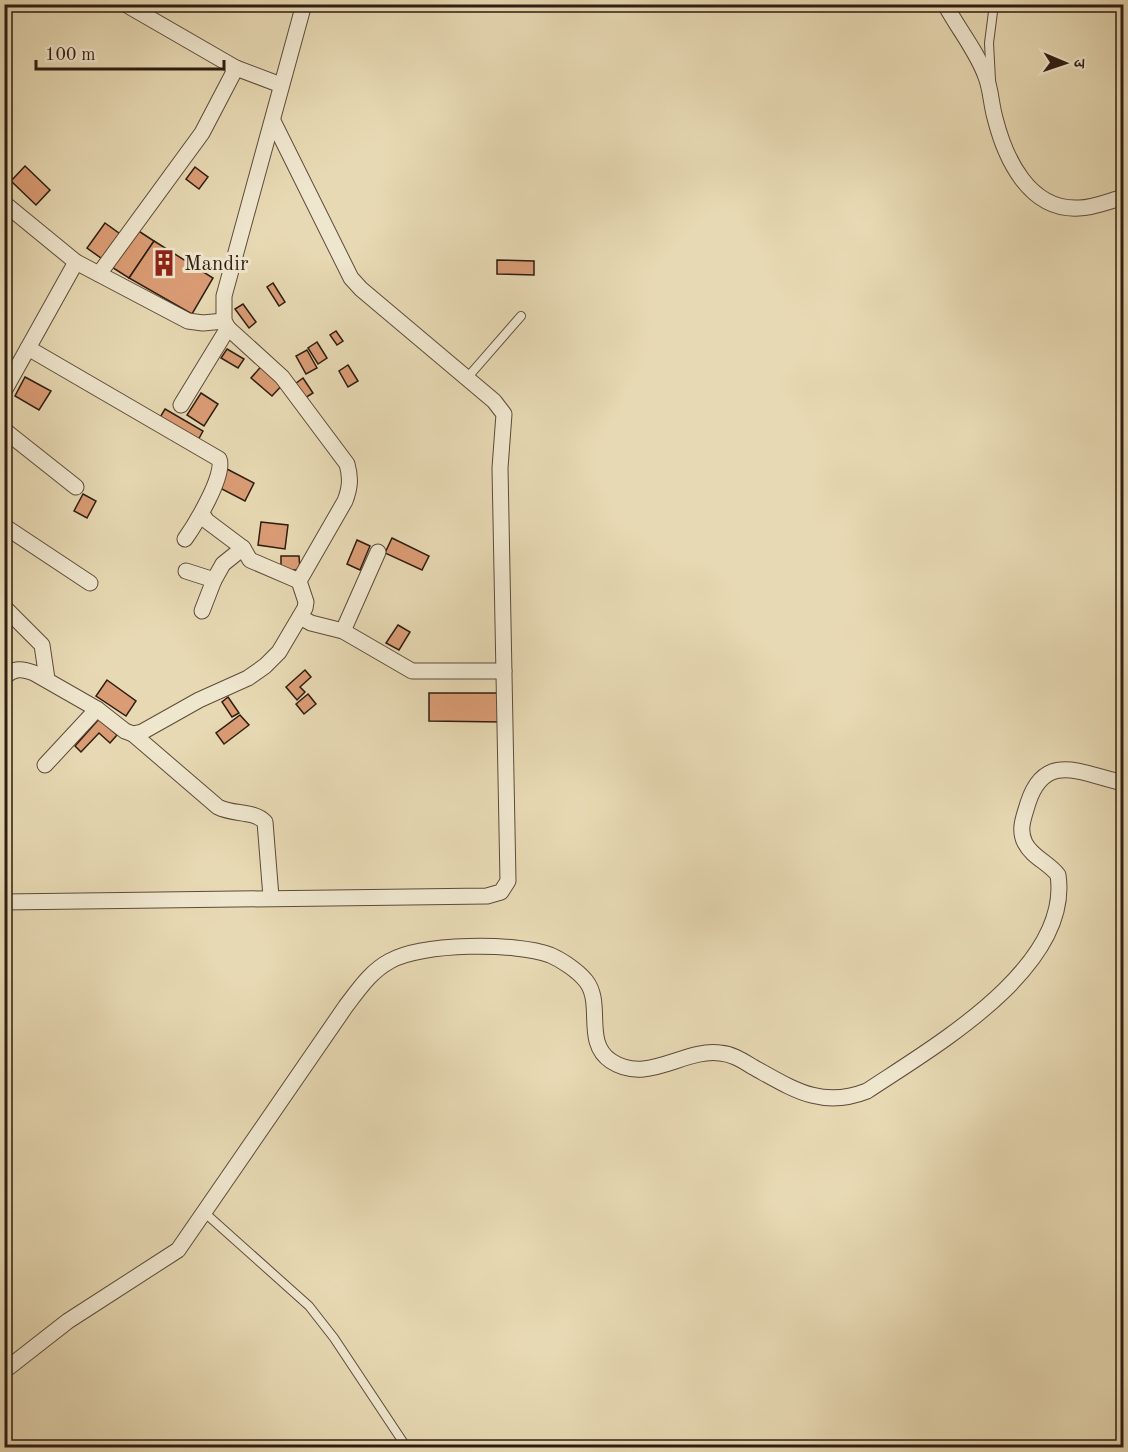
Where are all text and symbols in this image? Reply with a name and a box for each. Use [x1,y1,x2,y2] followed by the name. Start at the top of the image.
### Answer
[36,33,224,71] scale bar
[1035,33,1095,93] north arrow
[45,46,96,64] text: 100 m
[1070,58,1086,70] text: उ
[149,248,179,278] building icon: Mandir
[184,254,249,275] place label: Mandir

